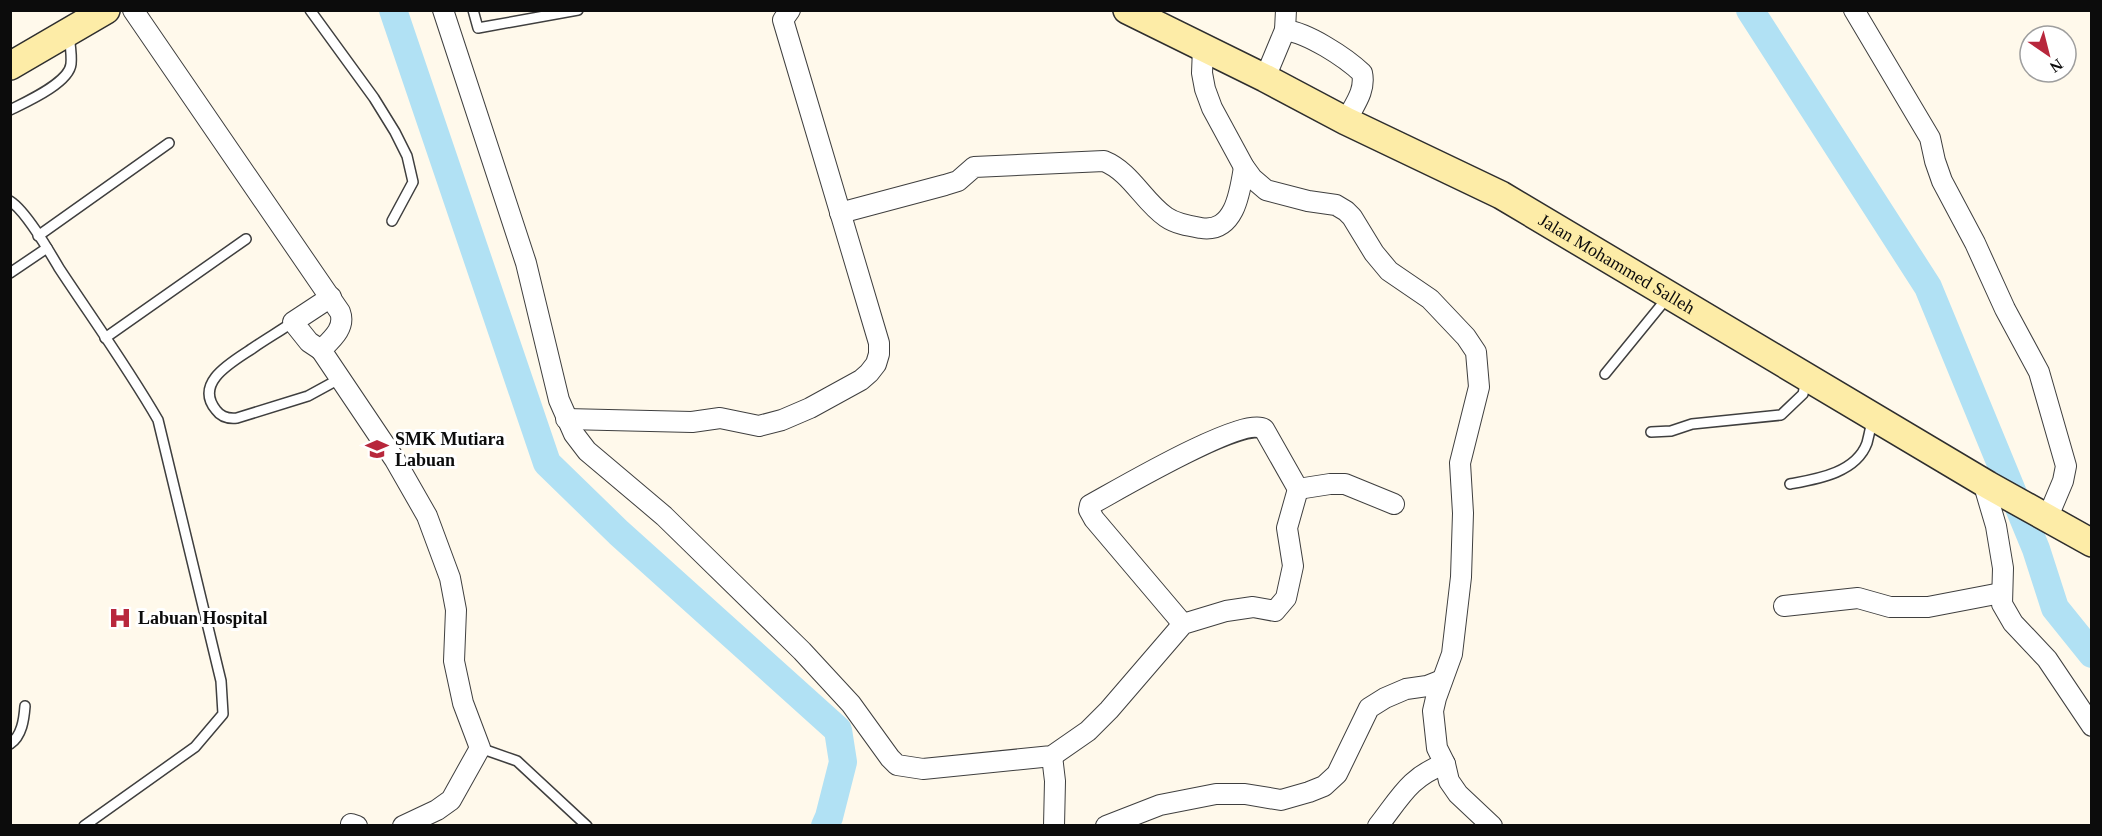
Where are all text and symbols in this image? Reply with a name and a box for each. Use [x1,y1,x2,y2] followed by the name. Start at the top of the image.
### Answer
[2018,24,2078,84] north arrow
[2046,56,2066,76] text: N
[1535,210,1698,318] street label: Jalan Mohammed Salleh
[395,429,505,470] place label: SMK Mutiara Labuan
[364,436,390,462] school or university icon: SMK Mutiara Labuan
[107,605,133,631] hospital icon: Labuan Hospital
[138,608,268,628] place label: Labuan Hospital

